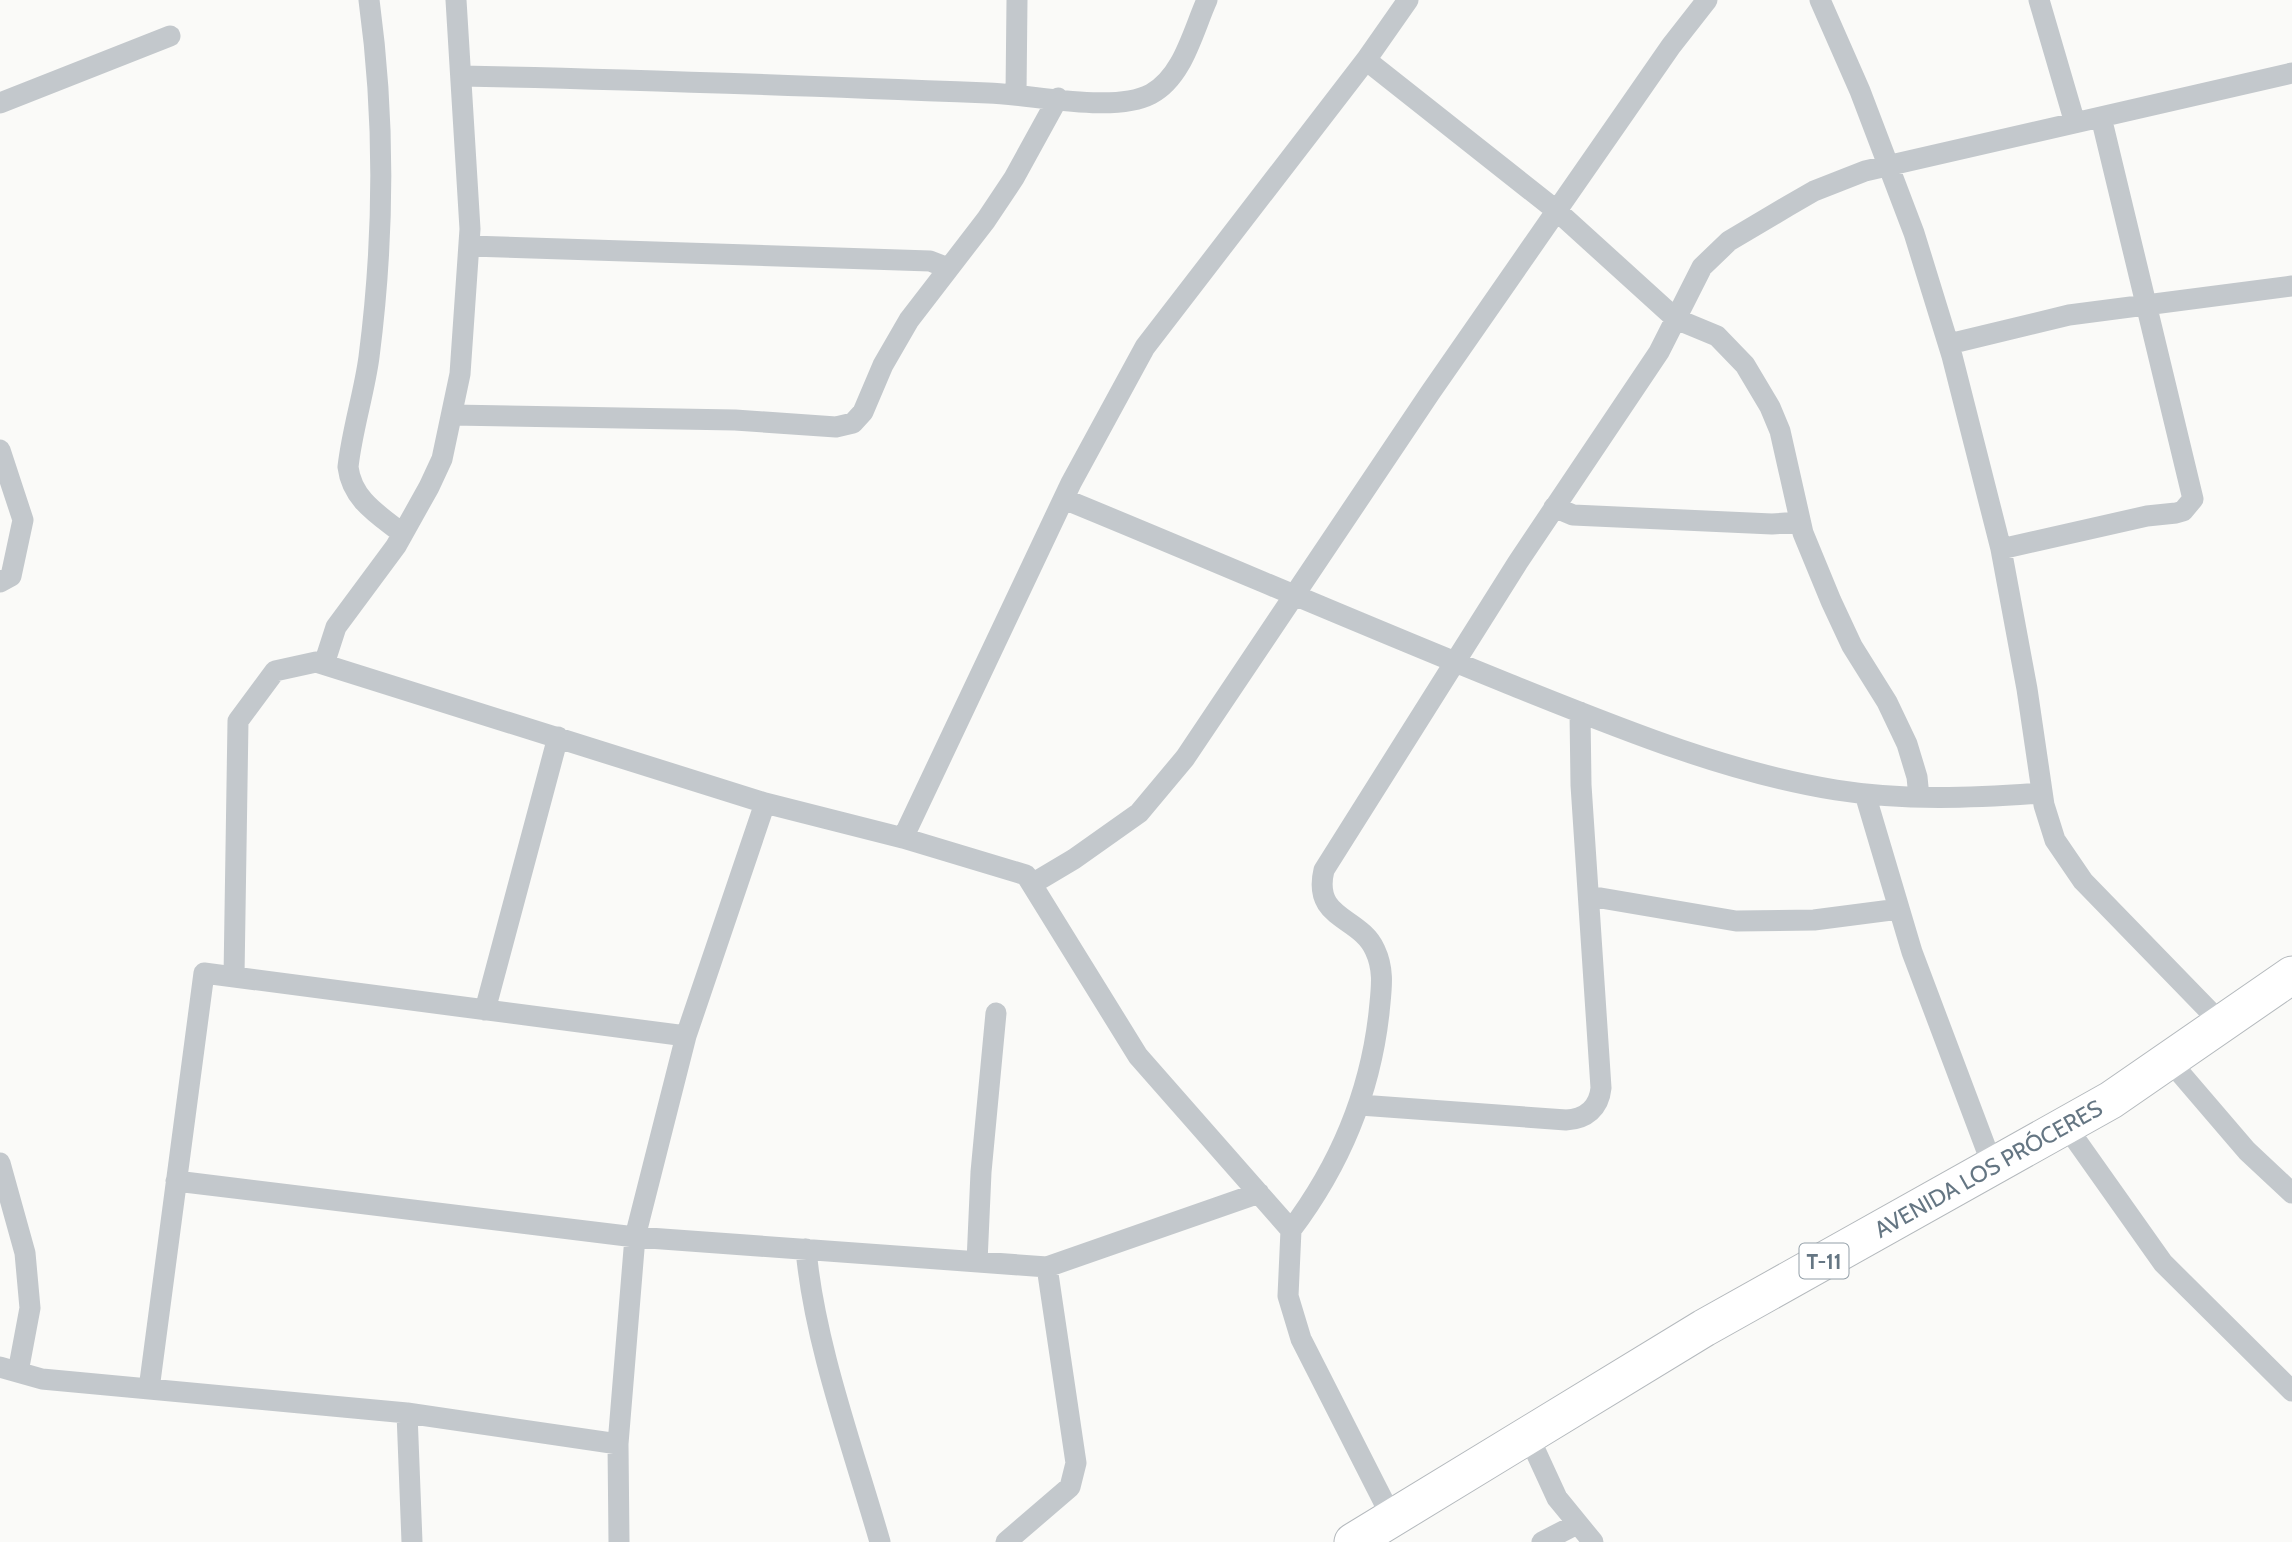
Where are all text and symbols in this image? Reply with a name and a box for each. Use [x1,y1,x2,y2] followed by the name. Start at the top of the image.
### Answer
[1869,1094,2107,1244] street label: AVENIDA LOS PRÓCERES
[1800,1244,1848,1278] road number: T-11

